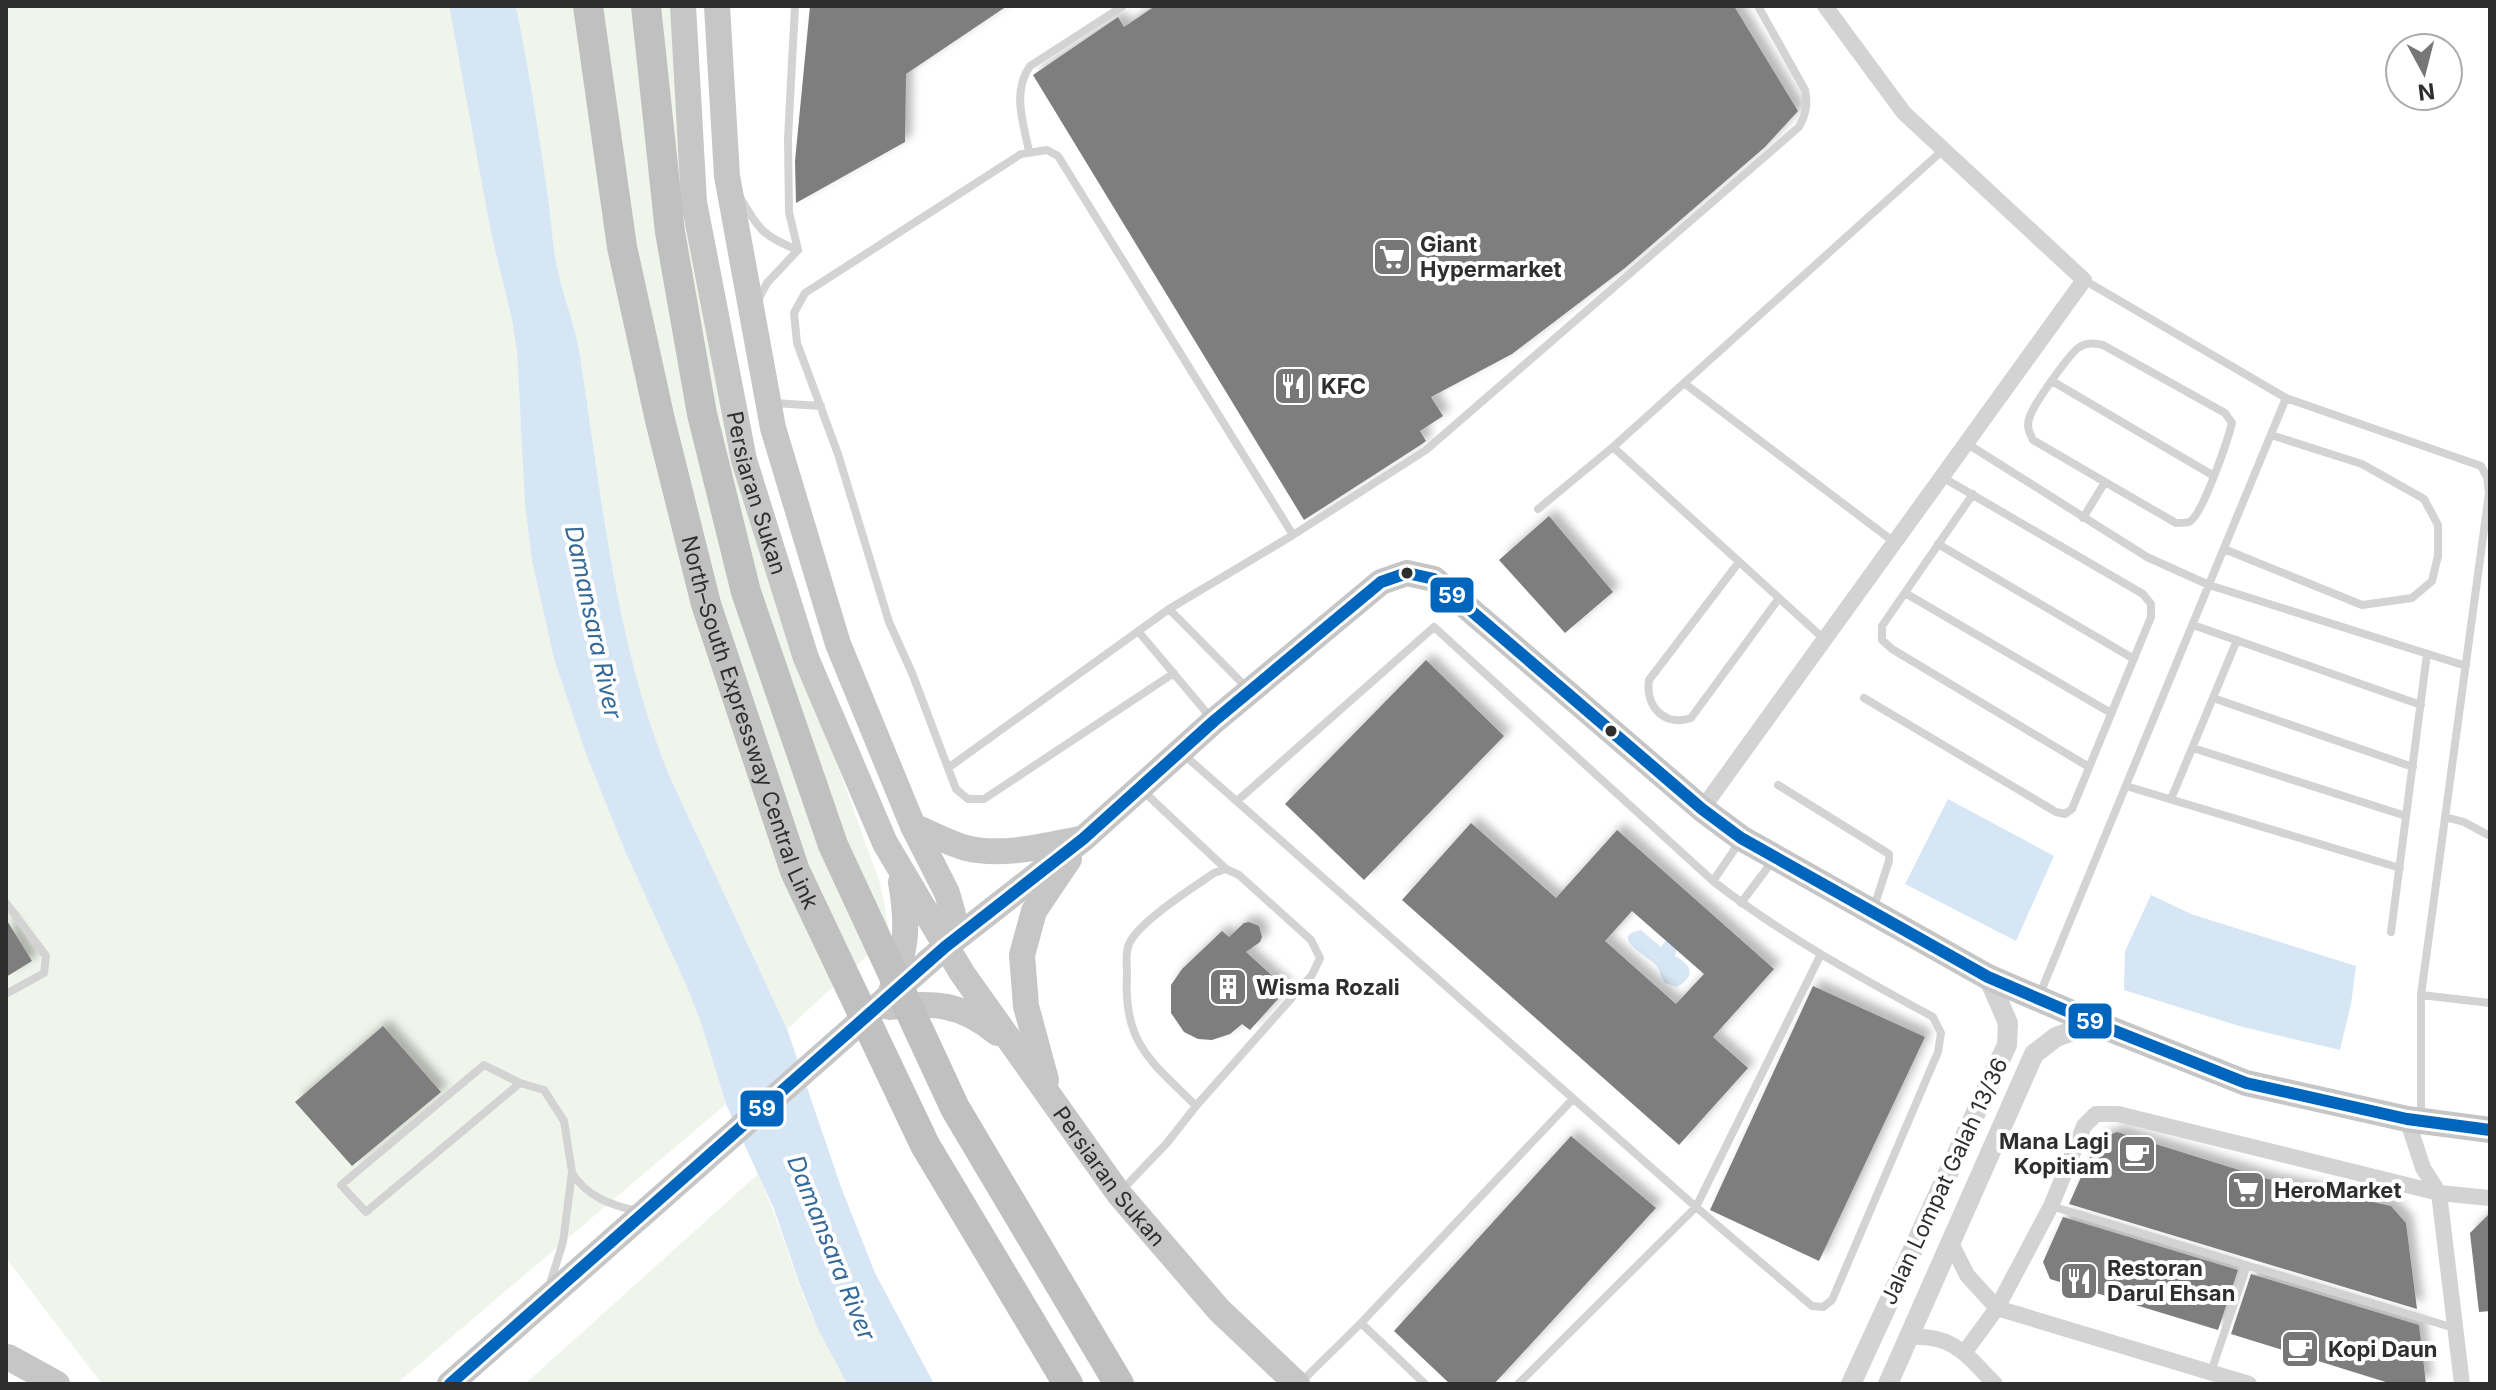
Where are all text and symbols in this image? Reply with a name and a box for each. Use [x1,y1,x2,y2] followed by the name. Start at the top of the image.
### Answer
[2384,32,2464,112] north arrow
[2417,78,2436,106] text: N
[1420,231,1562,282] place label: Giant Hypermarket
[1371,236,1413,278] supermarket icon: Giant Hypermarket
[1272,365,1314,407] restaurant icon: KFC
[1321,373,1366,399] place label: KFC
[722,409,792,578] street label: Persiaran Sukan
[559,523,628,722] water label: Damansara River
[676,533,824,913] street label: North–South Expressway Central Link
[1399,565,1415,581] unlabelled marker
[1429,576,1475,614] line badge: 59
[1438,582,1466,608] text: 59
[1603,723,1619,739] unlabelled marker
[1207,966,1249,1008] building icon: Wisma Rozali
[1256,974,1400,1000] place label: Wisma Rozali
[2067,1002,2113,1040] line badge: 59
[2076,1008,2104,1034] text: 59
[1875,1053,2013,1309] street label: Jalan Lompat Galah 13/36
[739,1089,785,1128] line badge: 59
[748,1095,776,1121] text: 59
[1048,1101,1171,1251] street label: Persiaran Sukan
[1999,1128,2109,1179] place label: Mana Lagi Kopitiam
[2116,1133,2158,1175] cafe icon: Mana Lagi Kopitiam
[781,1151,882,1345] water label: Damansara River
[2225,1169,2267,1211] supermarket icon: HeroMarket
[2274,1177,2401,1203] place label: HeroMarket
[2107,1255,2235,1306] place label: Restoran Darul Ehsan
[2058,1260,2100,1302] restaurant icon: Restoran Darul Ehsan
[2279,1328,2321,1370] cafe icon: Kopi Daun
[2328,1336,2438,1362] place label: Kopi Daun

